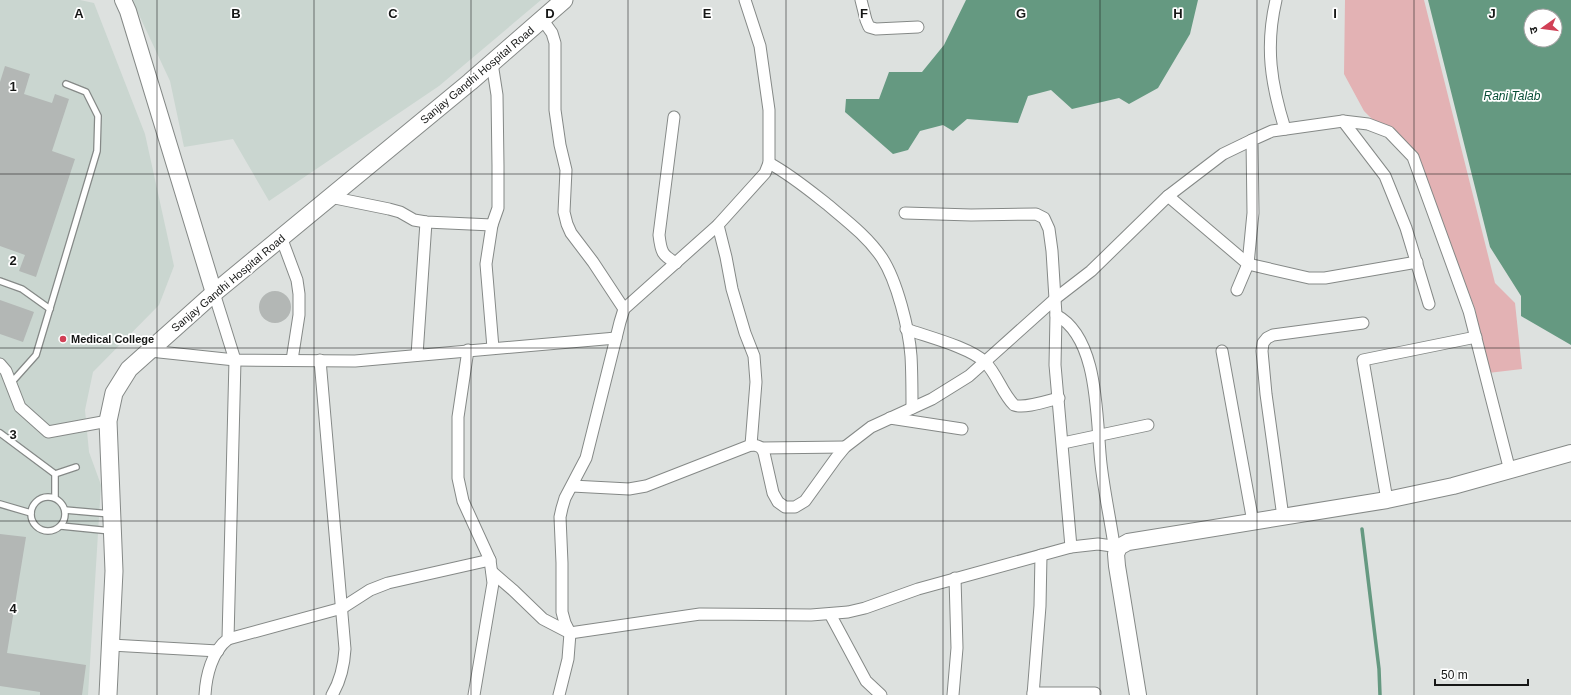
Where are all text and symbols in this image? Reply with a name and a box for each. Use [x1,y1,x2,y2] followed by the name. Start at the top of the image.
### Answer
[74,6,84,21] text: A
[231,6,241,21] text: B
[388,6,398,21] text: C
[545,6,555,21] text: D
[703,6,712,21] text: E
[860,6,868,21] text: F
[1016,6,1026,21] text: G
[1173,6,1183,21] text: H
[1333,6,1337,21] text: I
[1488,6,1496,21] text: J
[1523,8,1563,48] north arrow
[418,24,536,126] street label: Sanjay Gandhi Hospital Road
[1527,25,1540,35] text: उ
[9,79,17,94] text: 1
[1484,89,1541,103] water label: Rani Talab
[169,232,287,334] street label: Sanjay Gandhi Hospital Road
[9,253,17,268] text: 2
[71,333,154,345] place label: Medical College
[58,334,68,344] marker: Medical College
[9,427,17,442] text: 3
[9,601,17,616] text: 4
[1435,661,1528,687] scale bar
[1441,668,1468,682] text: 50 m

